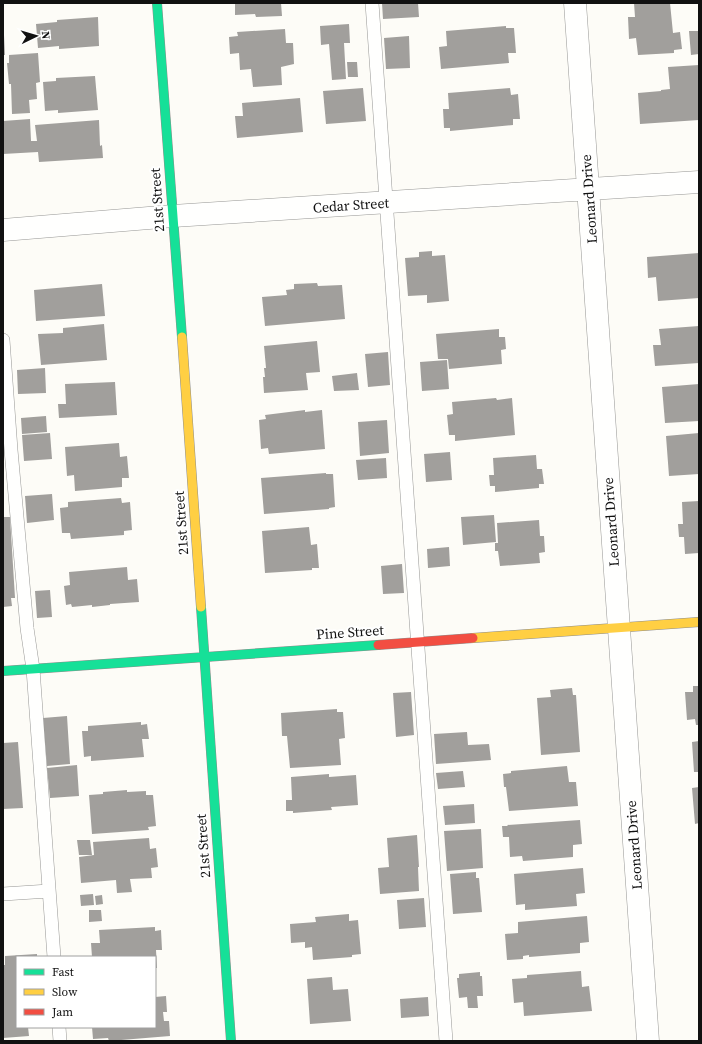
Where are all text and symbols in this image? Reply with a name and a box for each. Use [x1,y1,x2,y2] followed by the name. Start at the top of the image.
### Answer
[16,16,56,56] north arrow
[38,31,53,40] text: N
[576,154,602,244] street label: Leonard Drive
[145,167,169,233] street label: 21st Street
[312,192,390,218] street label: Cedar Street
[598,477,624,567] street label: Leonard Drive
[169,490,193,556] street label: 21st Street
[316,620,385,644] street label: Pine Street
[621,800,647,890] street label: Leonard Drive
[191,813,215,879] street label: 21st Street
[16,956,156,1028] legend
[52,964,74,980] text: Fast
[52,984,78,1000] text: Slow
[51,1004,73,1020] text: Jam

